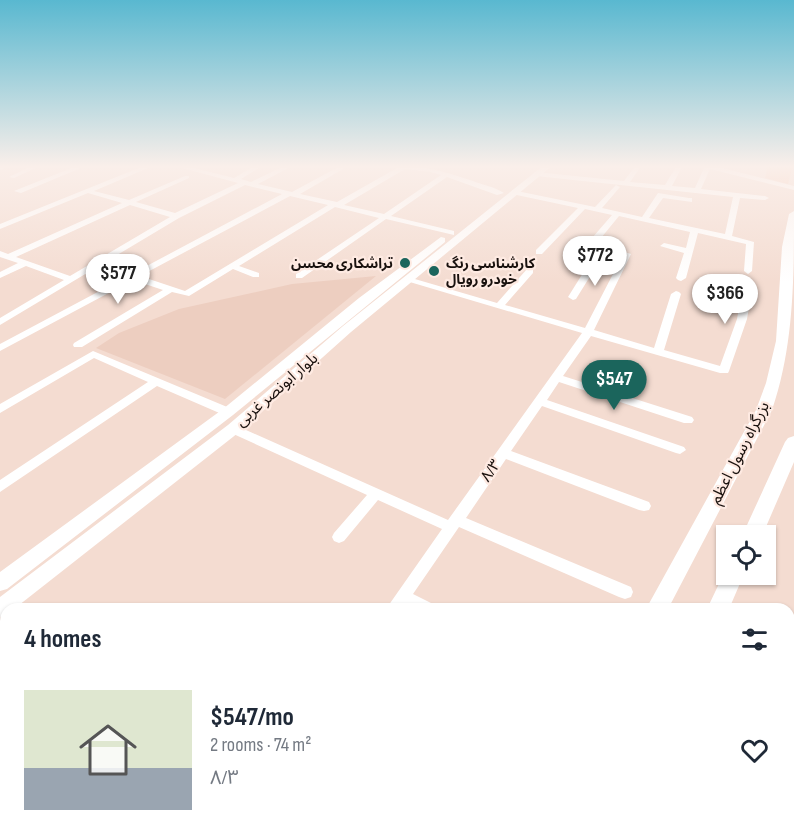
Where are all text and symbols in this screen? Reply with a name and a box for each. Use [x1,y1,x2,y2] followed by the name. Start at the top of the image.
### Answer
[559,236,631,287] pin: $772
[577,243,613,267] text: $772
[82,254,154,305] pin: $577
[291,255,393,272] place label: تراشکاری محسن
[446,255,536,288] place label: کارشناسی رنگ خودرو رویال
[398,256,412,270] marker: تراشکاری محسن
[100,261,136,285] text: $577
[427,264,441,278] marker: کارشناسی رنگ خودرو رویال
[689,274,761,325] pin: $366
[706,281,744,305] text: $366
[232,349,322,431] street label: بلوار ابونصر غربی
[578,360,650,411] pin: $547
[596,367,632,391] text: $547
[706,399,776,508] street label: بزرگراه رسول اعظم
[477,456,505,486] street label: ۸/۳
[716,525,776,585] map controls
[716,525,776,585] button: locate
[738,623,771,656] icon: filters
[24,624,101,655] text: 4 homes
[210,702,294,733] text: $547/mo
[72,714,144,786] icon: home
[210,733,311,757] text: 2 rooms · 74 m²
[738,734,771,767] icon: heart
[210,766,239,790] text: ۸/۳

